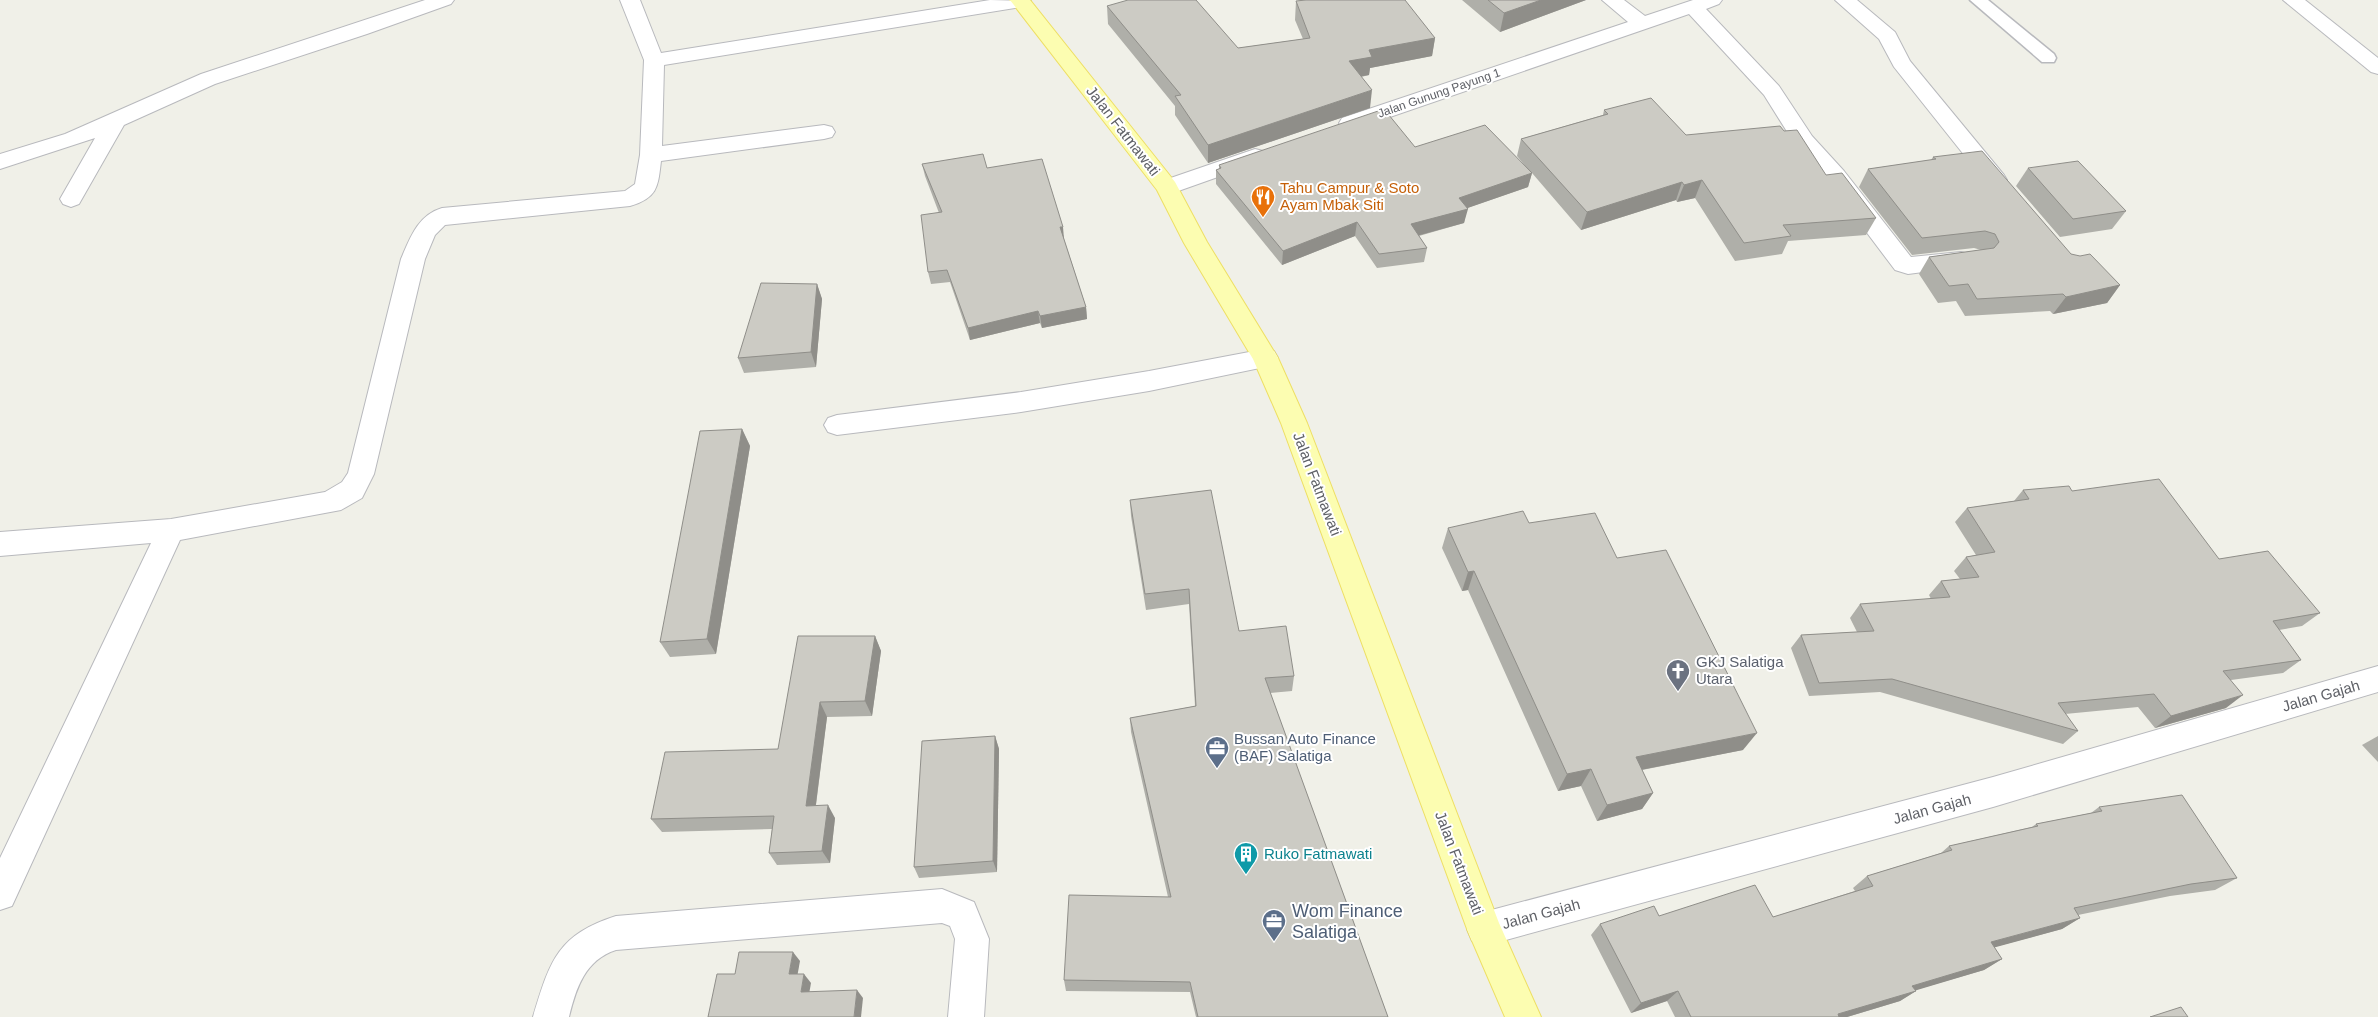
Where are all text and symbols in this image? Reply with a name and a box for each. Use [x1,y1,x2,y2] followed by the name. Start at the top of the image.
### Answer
[1376,65,1502,121] street label: Jalan Gunung Payung 1
[1083,82,1164,179] street label: Jalan Fatmawati
[1280,179,1419,213] place label: Tahu Campur & Soto Ayam Mbak Siti
[1250,184,1276,218] restaurant icon: Tahu Campur & Soto Ayam Mbak Siti
[1290,430,1345,538] street label: Jalan Fatmawati
[1696,653,1784,687] place label: GKJ Salatiga Utara
[1665,658,1691,692] church icon: GKJ Salatiga Utara
[2280,676,2362,715] street label: Jalan Gajah
[1234,730,1376,764] place label: Bussan Auto Finance (BAF) Salatiga
[1204,735,1230,769] office icon: Bussan Auto Finance (BAF) Salatiga
[1891,790,1973,827] street label: Jalan Gajah
[1432,809,1487,917] street label: Jalan Fatmawati
[1233,841,1259,875] building icon: Ruko Fatmawati
[1264,845,1372,862] place label: Ruko Fatmawati
[1500,895,1582,932] street label: Jalan Gajah
[1292,901,1403,942] place label: Wom Finance Salatiga
[1261,908,1287,942] office icon: Wom Finance Salatiga

